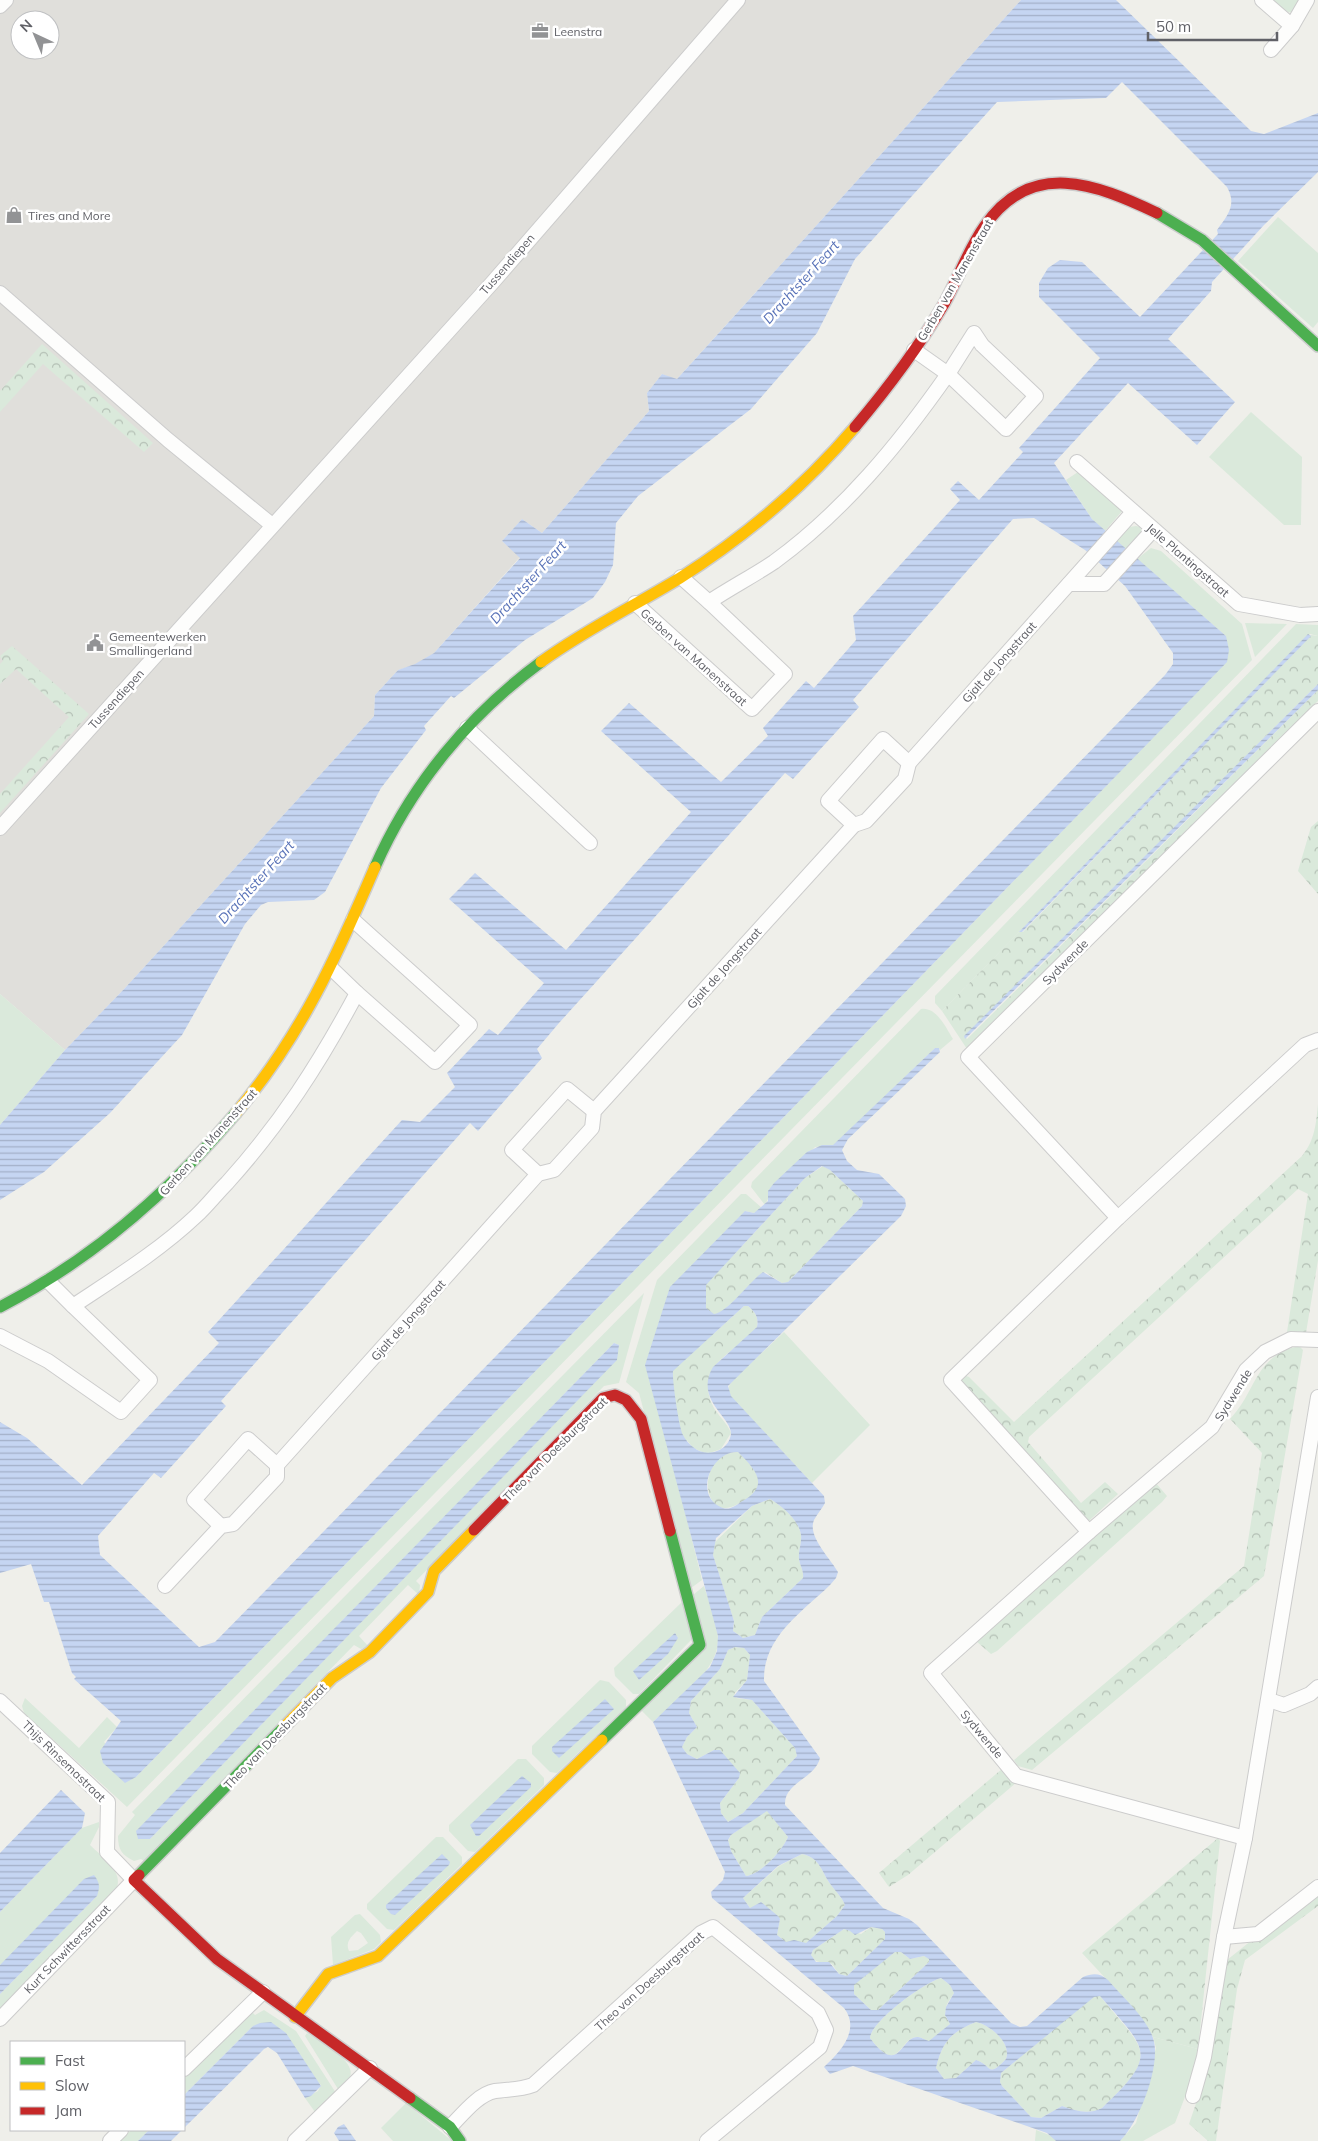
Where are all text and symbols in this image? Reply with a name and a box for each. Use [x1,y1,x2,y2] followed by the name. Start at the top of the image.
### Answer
[10,10,60,60] north arrow
[1148,10,1277,42] scale bar
[16,16,36,36] text: N
[1156,17,1191,36] text: 50 m
[530,21,550,41] office icon: Leenstra
[554,24,602,39] place label: Leenstra
[4,205,24,225] shop icon: Tires and More
[28,208,111,223] place label: Tires and More
[914,216,996,344] street label: Gerben van Manenstraat
[476,230,538,298] street label: Tussendiepen
[759,236,844,327] water label: Drachtster Feart
[1143,520,1233,600] street label: Jelle Plantingstraat
[486,536,571,627] water label: Drachtster Feart
[638,605,750,709] street label: Gerben van Manenstraat
[959,618,1039,706] street label: Gjalt de Jongstraat
[109,629,206,658] place label: Gemeentewerken Smallingerland
[85,633,105,653] public building icon: Gemeentewerken Smallingerland
[85,666,147,732] street label: Tussendiepen
[214,836,299,927] water label: Drachtster Feart
[684,924,764,1012] street label: Gjalt de Jongstraat
[1039,936,1091,988] street label: Sydwende
[156,1086,260,1198] street label: Gerben van Manenstraat
[368,1276,448,1364] street label: Gjalt de Jongstraat
[1211,1366,1255,1424] street label: Sydwende
[500,1394,610,1504] street label: Theo van Doesburgstraat
[221,1680,329,1792] street label: Theo van Doesburgstraat
[957,1707,1007,1761] street label: Sydwende
[19,1717,109,1805] street label: Thijs Rinsemastraat
[21,1901,113,1997] street label: Kurt Schwittersstraat
[591,1928,707,2034] street label: Theo van Doesburgstraat
[10,2041,185,2131] legend
[55,2051,85,2070] text: Fast
[55,2076,89,2095] text: Slow
[55,2101,82,2120] text: Jam

